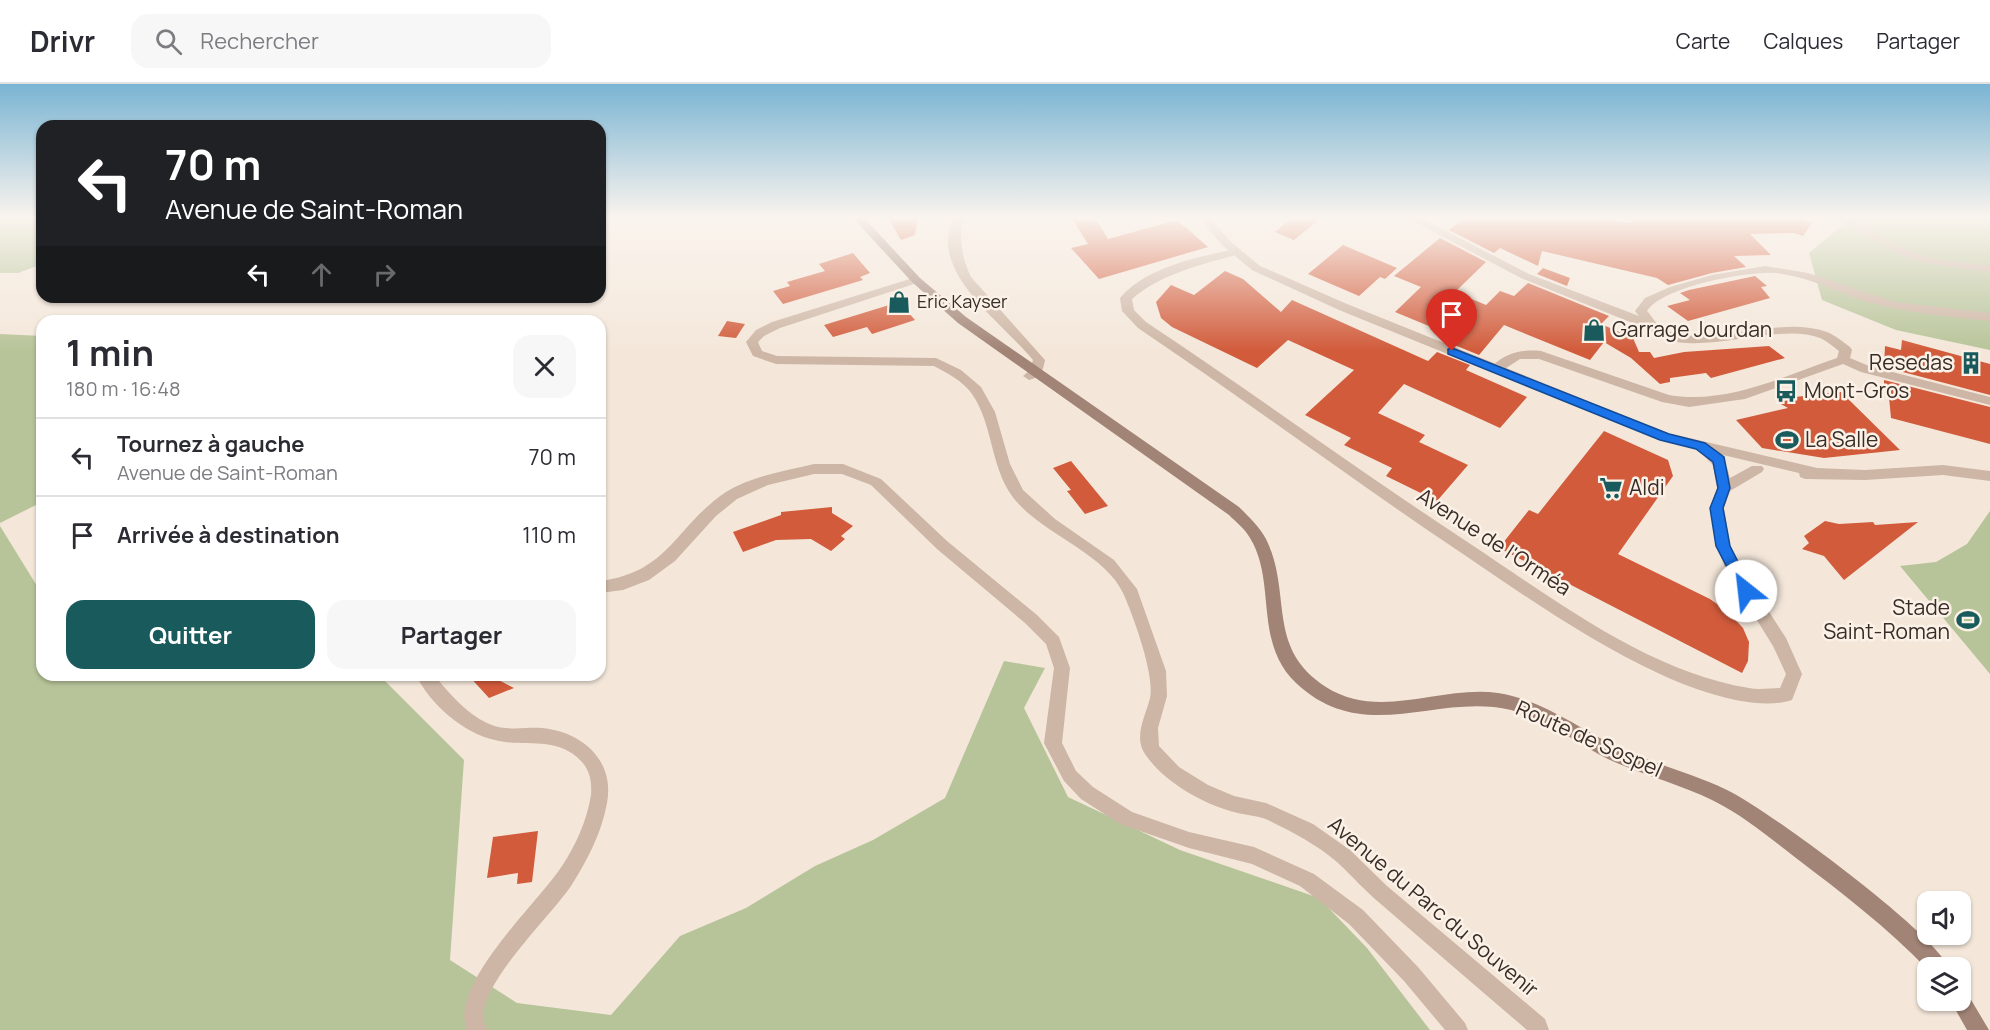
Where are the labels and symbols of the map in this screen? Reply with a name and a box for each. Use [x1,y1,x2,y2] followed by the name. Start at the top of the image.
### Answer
[886,289,912,315] shop icon: Eric Kayser
[917,289,1008,313] place label: Eric Kayser
[1426,289,1477,351] pin
[1612,315,1772,343] place label: Garrage Jourdan
[1581,317,1607,343] shop icon: Garrage Jourdan
[1869,348,1953,376] place label: Resedas
[1958,350,1984,376] building icon: Resedas
[1804,376,1909,404] place label: Mont-Gros
[1773,378,1799,404] bus stop icon: Mont-Gros
[1805,425,1878,453] place label: La Salle
[1774,427,1800,453] sports icon: La Salle
[1629,473,1665,501] place label: Aldi
[1598,475,1624,501] supermarket icon: Aldi
[1412,481,1577,601] street label: Avenue de l'Orméa
[1714,559,1778,623] position arrow
[1823,593,1950,645] place label: Stade Saint-Roman
[1955,607,1981,633] sports icon: Stade Saint-Roman
[1512,693,1667,783] street label: Route de Sospel
[1323,810,1545,1003] street label: Avenue du Parc du Souvenir

